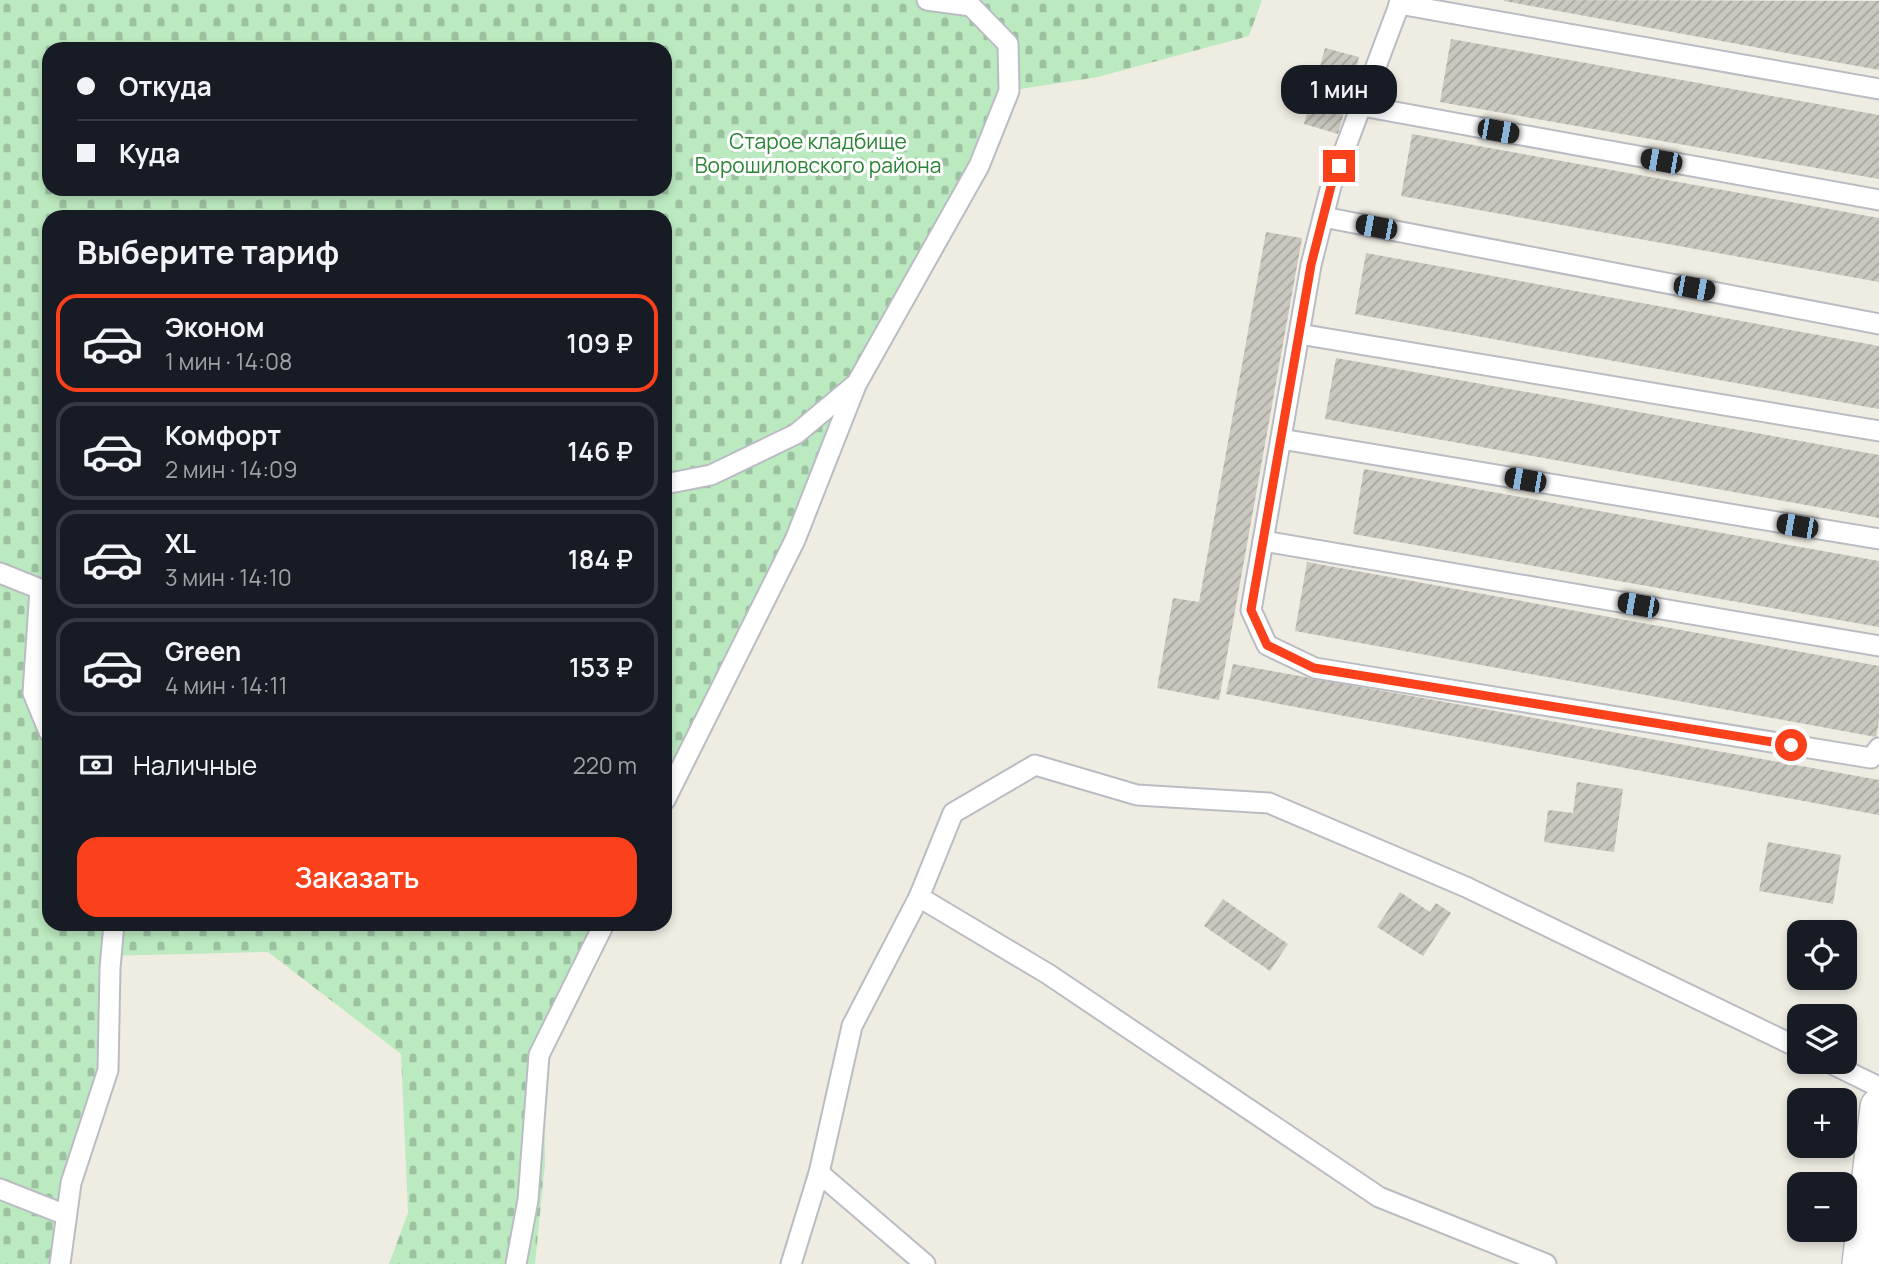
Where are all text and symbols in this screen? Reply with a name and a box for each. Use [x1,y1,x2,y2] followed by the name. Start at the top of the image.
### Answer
[1281,64,1397,114] callout: 1 мин
[119,68,212,104] text: Откуда
[1310,73,1368,105] text: 1 мин
[1476,117,1521,145] car
[695,127,941,179] park label: Старое кладбище Ворошиловского района
[119,135,180,171] text: Куда
[1639,147,1684,175] car
[1323,150,1355,182] route end
[1354,213,1399,241] car
[77,230,339,274] text: Выберите тариф
[1672,274,1717,302] car
[165,309,265,345] text: Эконом
[81,312,144,375] icon: car
[566,325,633,361] text: 109 ₽
[165,345,292,377] text: 1 мин · 14:08
[165,417,281,453] text: Комфорт
[81,420,144,483] icon: car
[567,433,633,469] text: 146 ₽
[165,453,297,485] text: 2 мин · 14:09
[1503,466,1548,494] car
[1775,512,1820,540] car
[165,525,196,561] text: XL
[81,528,144,591] icon: car
[568,541,633,577] text: 184 ₽
[165,561,292,593] text: 3 мин · 14:10
[1616,591,1661,619] car
[165,633,241,669] text: Green
[81,636,144,699] icon: car
[569,649,633,685] text: 153 ₽
[165,669,288,701] text: 4 мин · 14:11
[1775,729,1807,761] route start
[77,746,115,784] icon: cash
[133,747,257,783] text: Наличные
[573,749,637,781] text: 220 m
[77,837,637,917] button: Заказать
[1787,920,1857,1242] map controls
[1787,920,1857,990] button: locate
[1787,1004,1857,1074] button: layers
[1787,1088,1857,1158] button: +
[1787,1172,1857,1242] button: −

